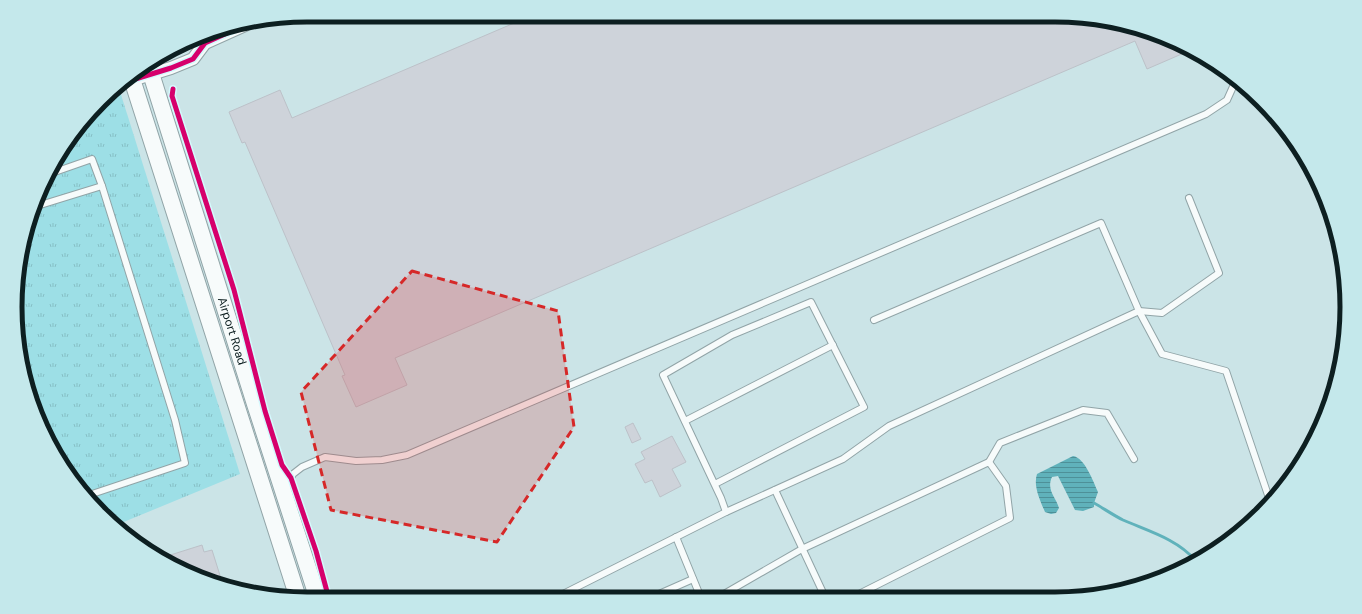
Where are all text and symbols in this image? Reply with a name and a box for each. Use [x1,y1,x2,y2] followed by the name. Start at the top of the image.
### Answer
[214,295,250,367] street label: Airport Road

